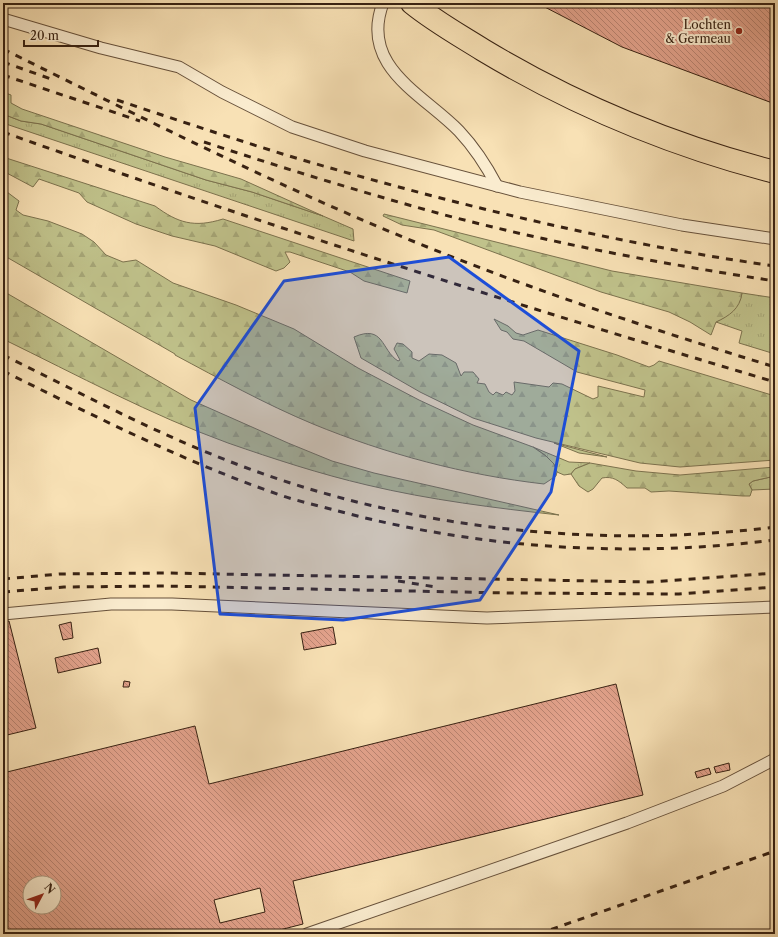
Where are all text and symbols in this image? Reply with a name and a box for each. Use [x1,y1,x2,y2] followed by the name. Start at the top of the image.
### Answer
[665,17,732,46] place label: Lochten & Germeau
[24,22,98,48] scale bar
[734,26,744,36] marker: Lochten & Germeau
[30,28,59,43] text: 20 m
[22,875,62,915] north arrow
[41,880,58,897] text: N

